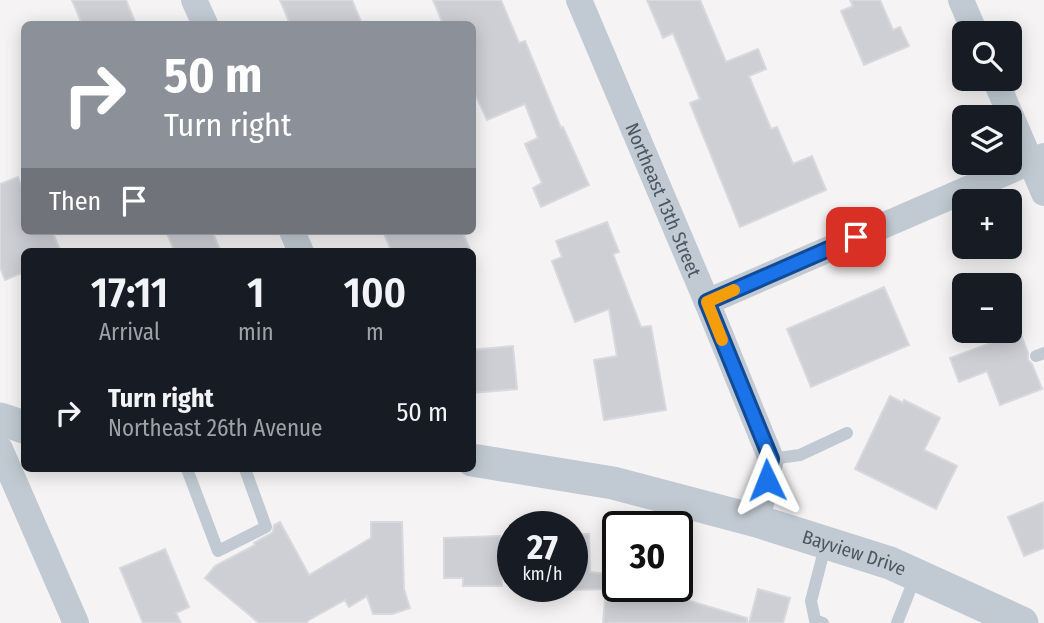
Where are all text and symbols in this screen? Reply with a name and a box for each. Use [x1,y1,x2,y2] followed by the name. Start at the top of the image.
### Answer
[952,21,1022,343] map controls
[952,21,1022,91] button: search
[164,46,262,105] text: 50 m
[49,49,140,140] icon: right
[952,105,1022,175] button: layers
[164,106,291,144] text: Turn right
[620,119,706,281] street label: Northeast 13th Street
[115,182,153,220] icon: arrive
[49,186,101,217] text: Then
[952,189,1022,259] button: +
[826,207,886,267] pin
[837,218,875,256] icon: arrive
[91,268,168,318] text: 17:11
[247,268,265,318] text: 1
[343,268,406,318] text: 100
[952,273,1022,343] button: −
[99,318,160,346] text: Arrival
[238,318,274,346] text: min
[366,318,384,346] text: m
[108,383,214,414] text: Turn right
[49,394,87,432] icon: right
[396,397,448,428] text: 50 m
[108,414,322,442] text: Northeast 26th Avenue
[730,443,804,517] position arrow
[602,511,693,602] speed limit sign: 30
[799,525,910,581] street label: Bayview Drive
[527,526,558,568] text: 27
[522,563,563,585] text: km/h

